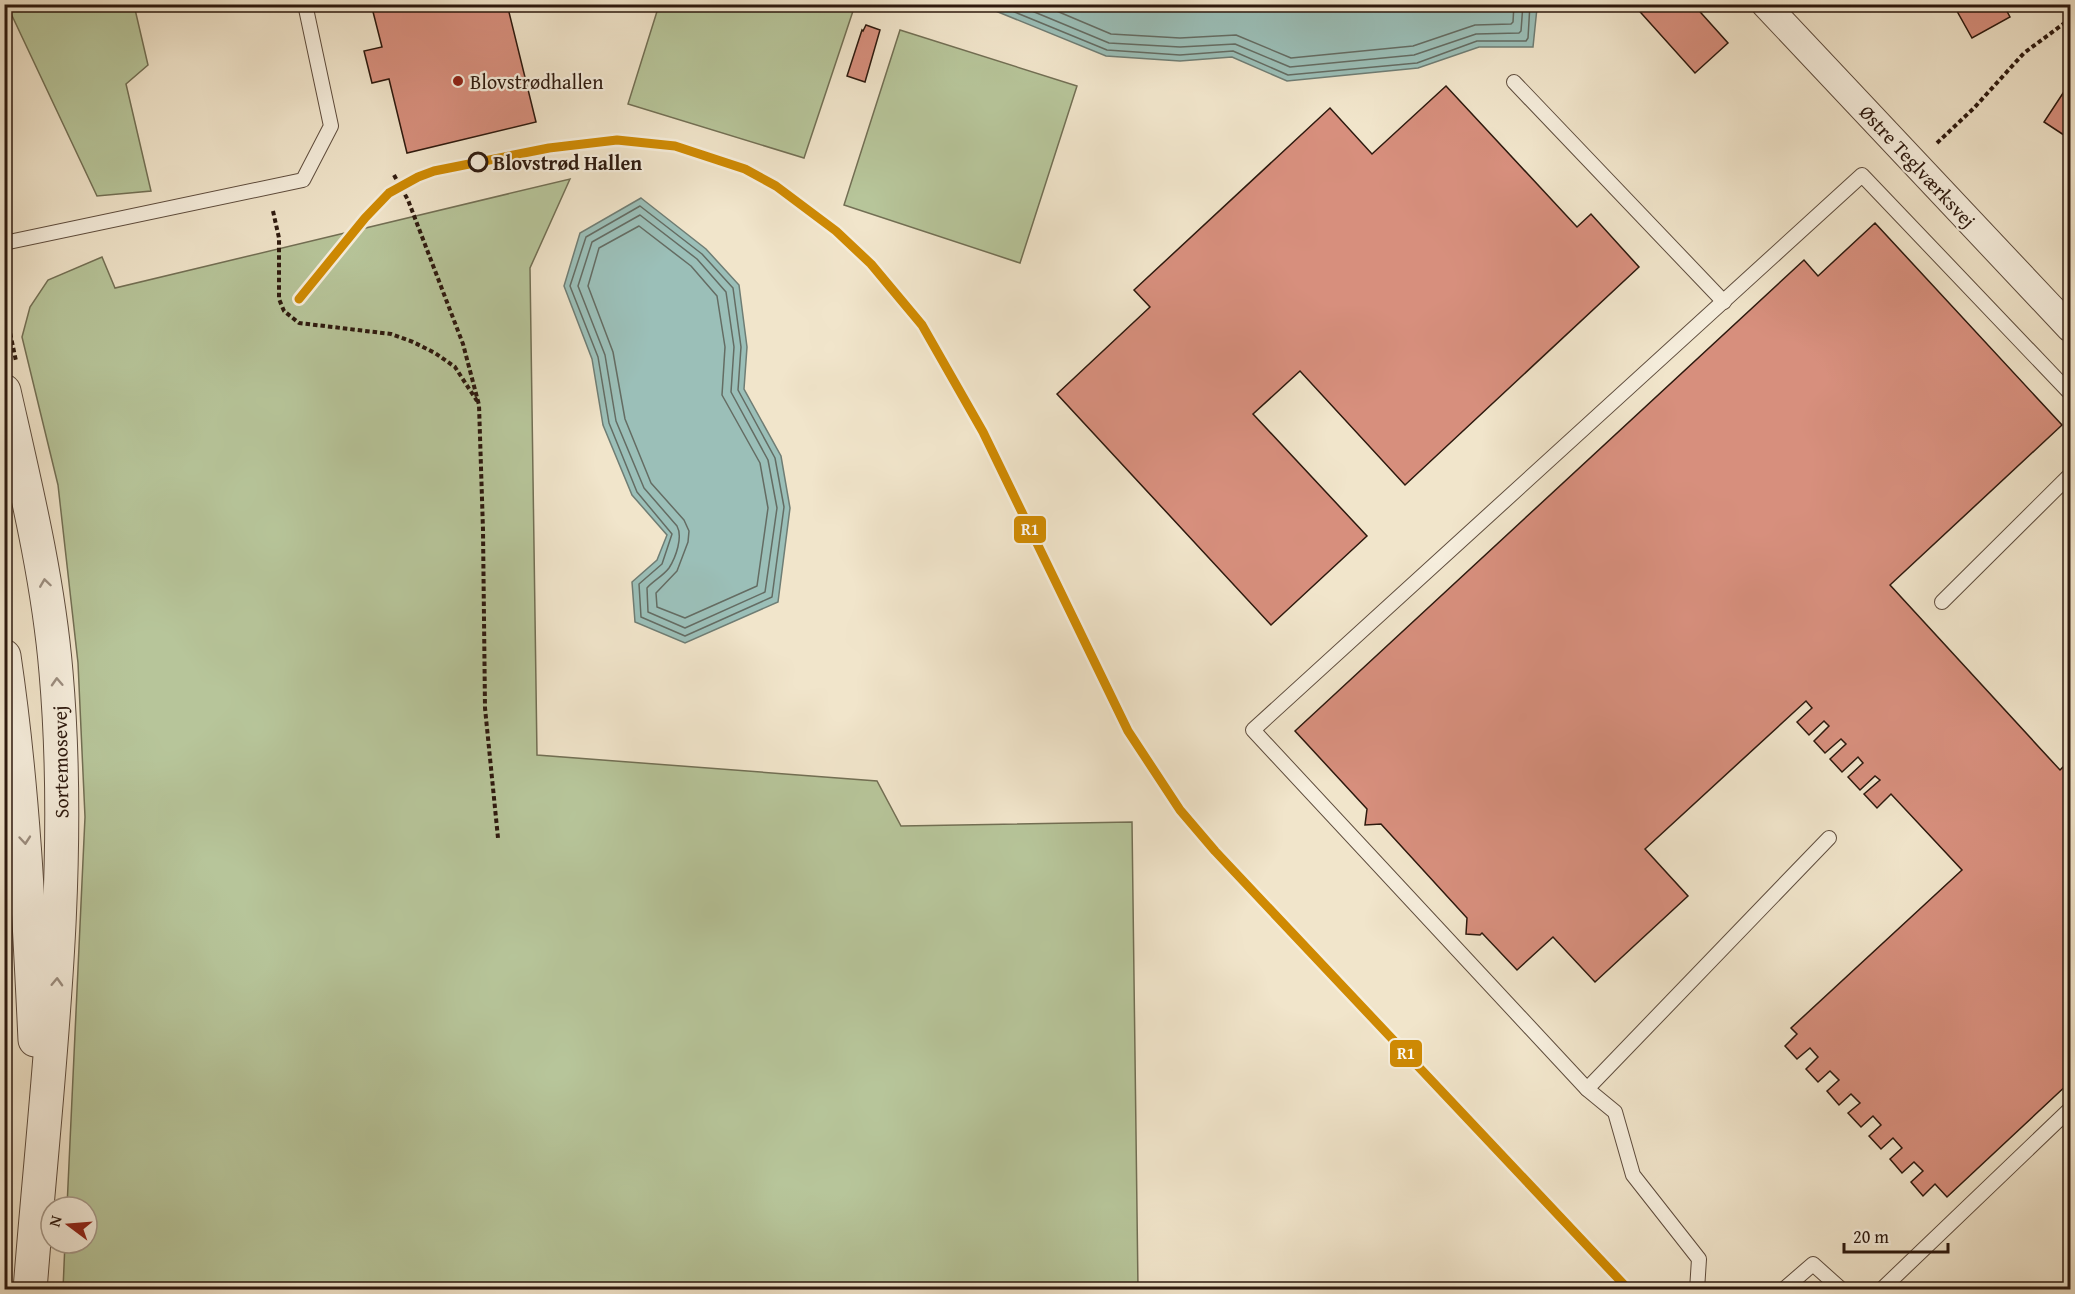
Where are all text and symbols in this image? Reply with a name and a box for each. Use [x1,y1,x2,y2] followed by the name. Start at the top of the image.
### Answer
[470,67,603,96] place label: Blovstrødhallen
[451,74,465,88] marker: Blovstrødhallen
[1853,98,1983,234] street label: Østre Teglværksvej
[493,148,642,177] place label: Blovstrød Hallen
[468,152,488,172] marker: Blovstrød Hallen
[1013,515,1047,544] line badge: R1
[1021,517,1039,541] text: R1
[40,578,52,587] one-way arrow
[51,678,64,687] one-way arrow
[45,705,75,819] street label: Sortemosevej
[18,835,31,844] one-way arrow
[50,977,63,986] one-way arrow
[1389,1039,1423,1068] line badge: R1
[1397,1041,1415,1065] text: R1
[39,1195,99,1255] north arrow
[42,1212,68,1229] text: N
[1844,1216,1948,1254] scale bar
[1853,1223,1889,1250] text: 20 m

